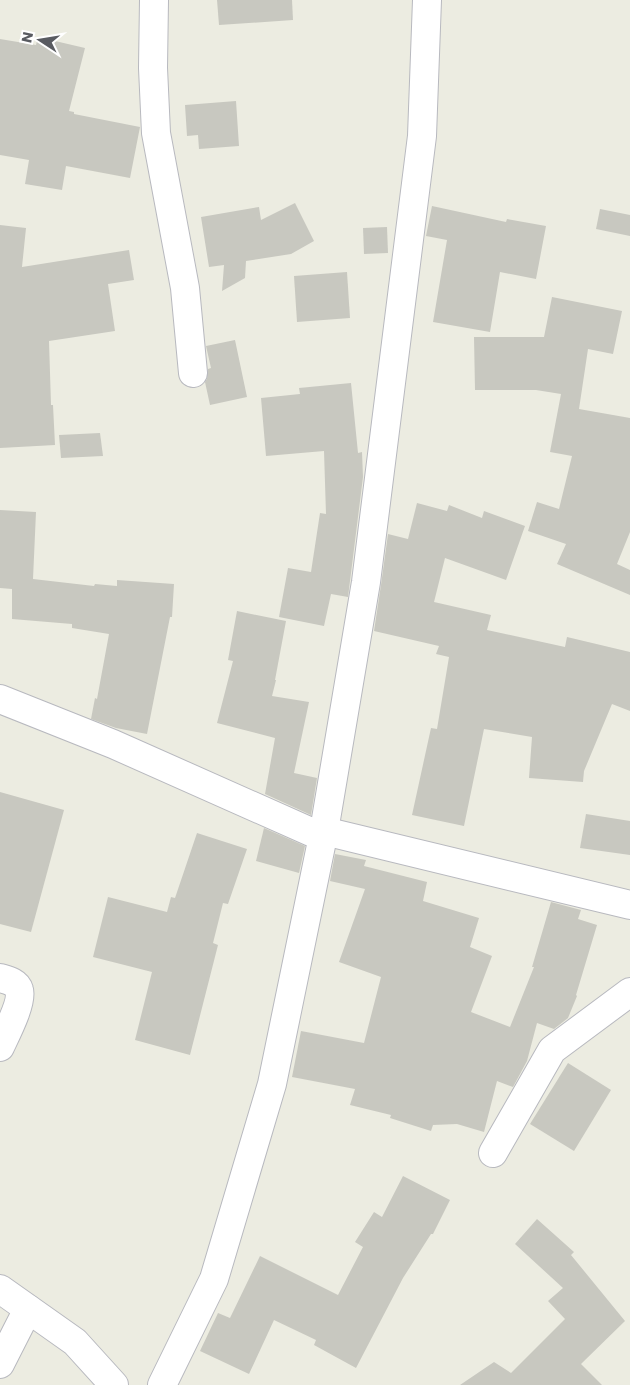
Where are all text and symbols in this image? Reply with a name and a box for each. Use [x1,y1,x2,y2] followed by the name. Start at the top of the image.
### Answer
[15,15,65,65] north arrow
[16,30,38,45] text: N

